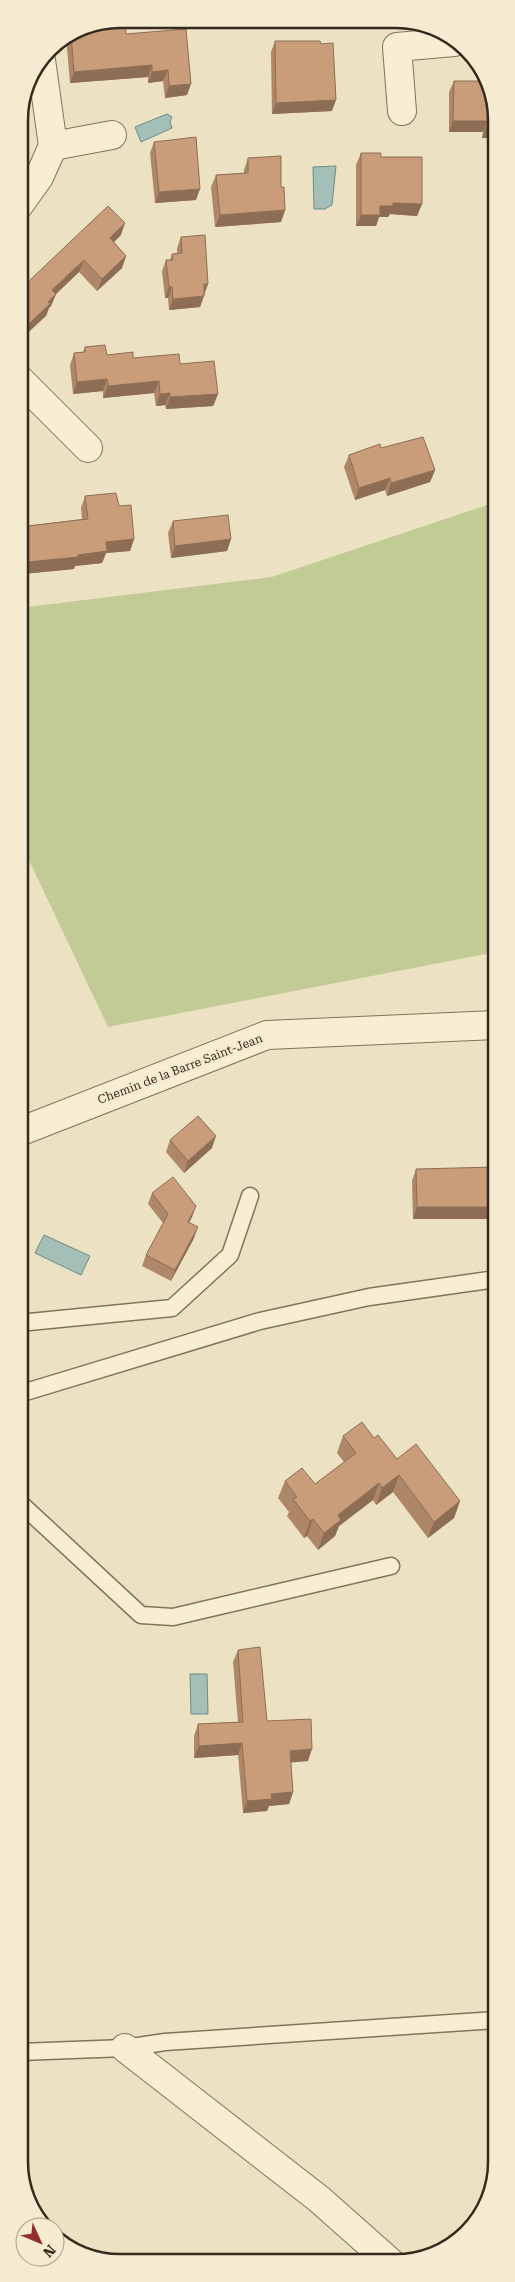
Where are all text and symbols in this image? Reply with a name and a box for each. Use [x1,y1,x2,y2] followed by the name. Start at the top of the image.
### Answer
[96,1031,265,1107] street label: Chemin de la Barre Saint-Jean
[15,2217,65,2267] north arrow
[40,2242,59,2261] text: N

